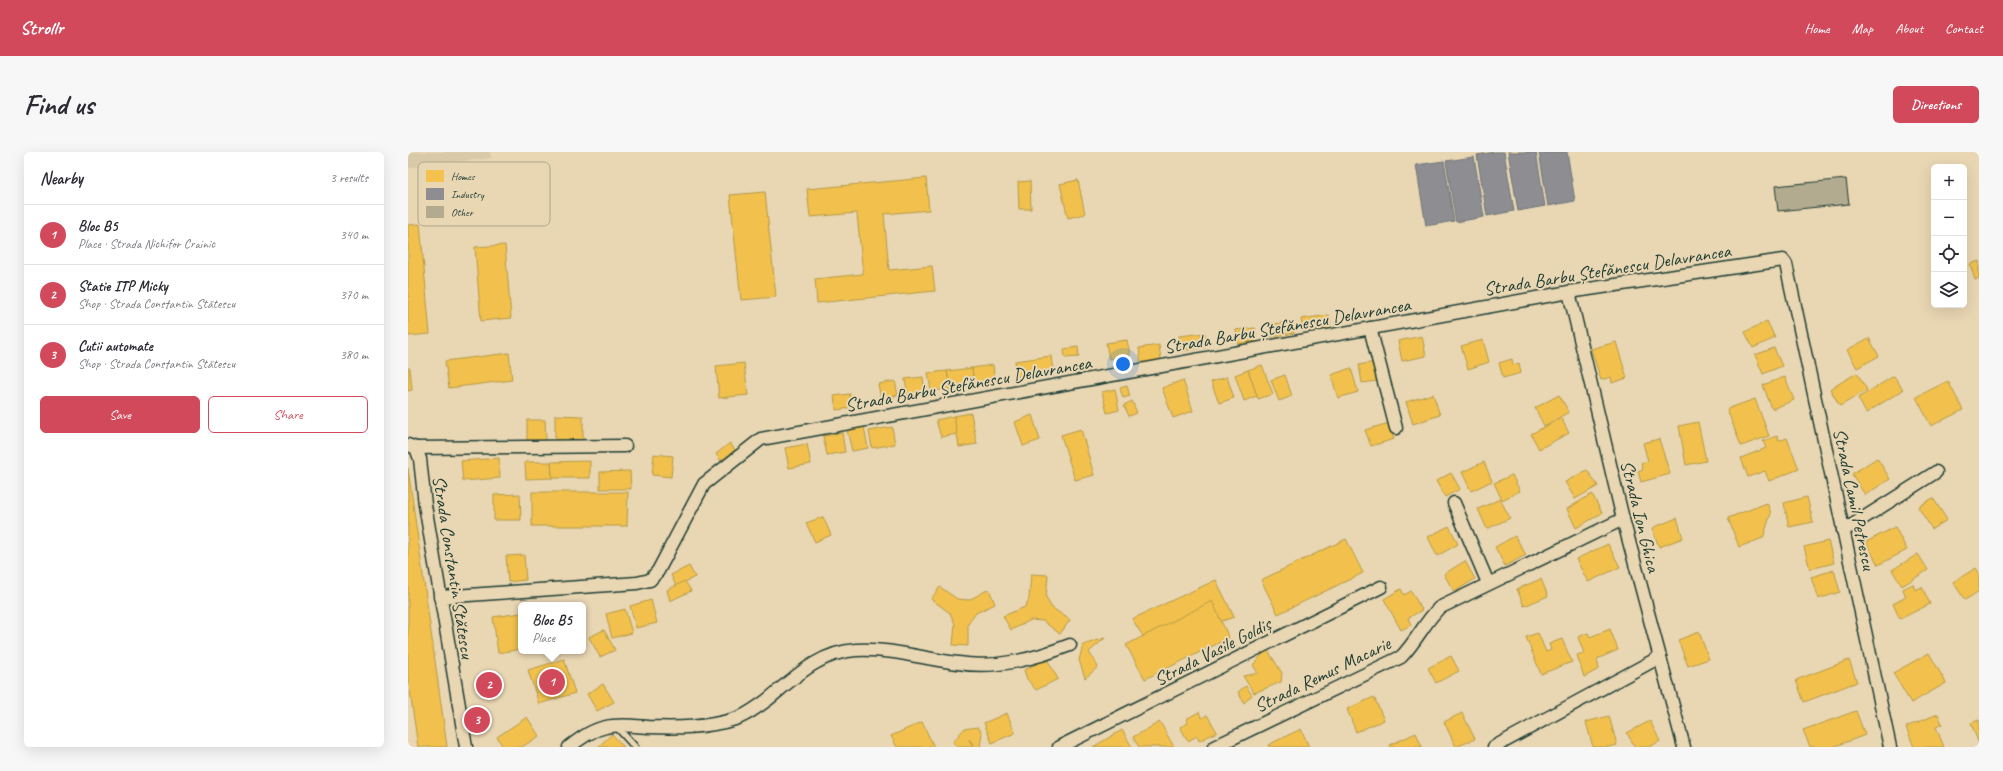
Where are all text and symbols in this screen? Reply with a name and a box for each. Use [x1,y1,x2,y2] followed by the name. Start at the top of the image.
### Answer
[20,16,63,40] text: Strollr
[1804,20,1830,37] text: Home
[1852,20,1873,37] text: Map
[1895,20,1923,37] text: About
[1945,20,1983,37] text: Contact
[1893,86,1979,123] button: Directions
[24,87,94,122] text: Find us
[418,162,550,226] legend
[1931,164,1967,308] map controls
[1931,164,1967,200] button: +
[40,168,83,189] text: Nearby
[451,169,476,183] text: Homes
[330,170,368,186] text: 3 results
[451,187,485,201] text: Industry
[1931,200,1967,236] button: −
[451,205,474,219] text: Other
[78,217,117,236] text: Bloc B5
[50,227,56,243] text: 1
[340,227,368,243] text: 340 m
[78,236,215,252] text: Place · Strada Nichifor Crainic
[1931,236,1967,272] button: locate
[1482,238,1734,301] street label: Strada Barbu Ștefănescu Delavrancea
[1931,272,1967,308] button: layers
[78,277,168,296] text: Statie ITP Micky
[50,287,56,303] text: 2
[340,287,368,303] text: 370 m
[1162,292,1414,359] street label: Strada Barbu Ștefănescu Delavrancea
[78,296,235,312] text: Shop · Strada Constantin Stătescu
[78,337,153,356] text: Cutii automate
[50,347,56,363] text: 3
[340,347,368,363] text: 380 m
[843,350,1095,417] street label: Strada Barbu Ștefănescu Delavrancea
[1113,354,1133,374] your location
[78,356,235,372] text: Shop · Strada Constantin Stătescu
[40,396,200,433] button: Save
[208,396,368,433] button: Share
[1827,426,1881,573] street label: Strada Camil Petrescu
[1615,458,1666,576] street label: Strada Ion Ghica
[427,474,480,662] street label: Strada Constantin Stătescu
[518,602,586,654] popup
[532,611,572,630] text: Bloc B5
[1150,611,1277,692] street label: Strada Vasile Goldiș
[532,630,555,646] text: Place
[1250,631,1396,718] street label: Strada Remus Macarie
[539,667,565,697] pin: 1
[476,670,502,700] pin: 2
[464,705,490,735] pin: 3

